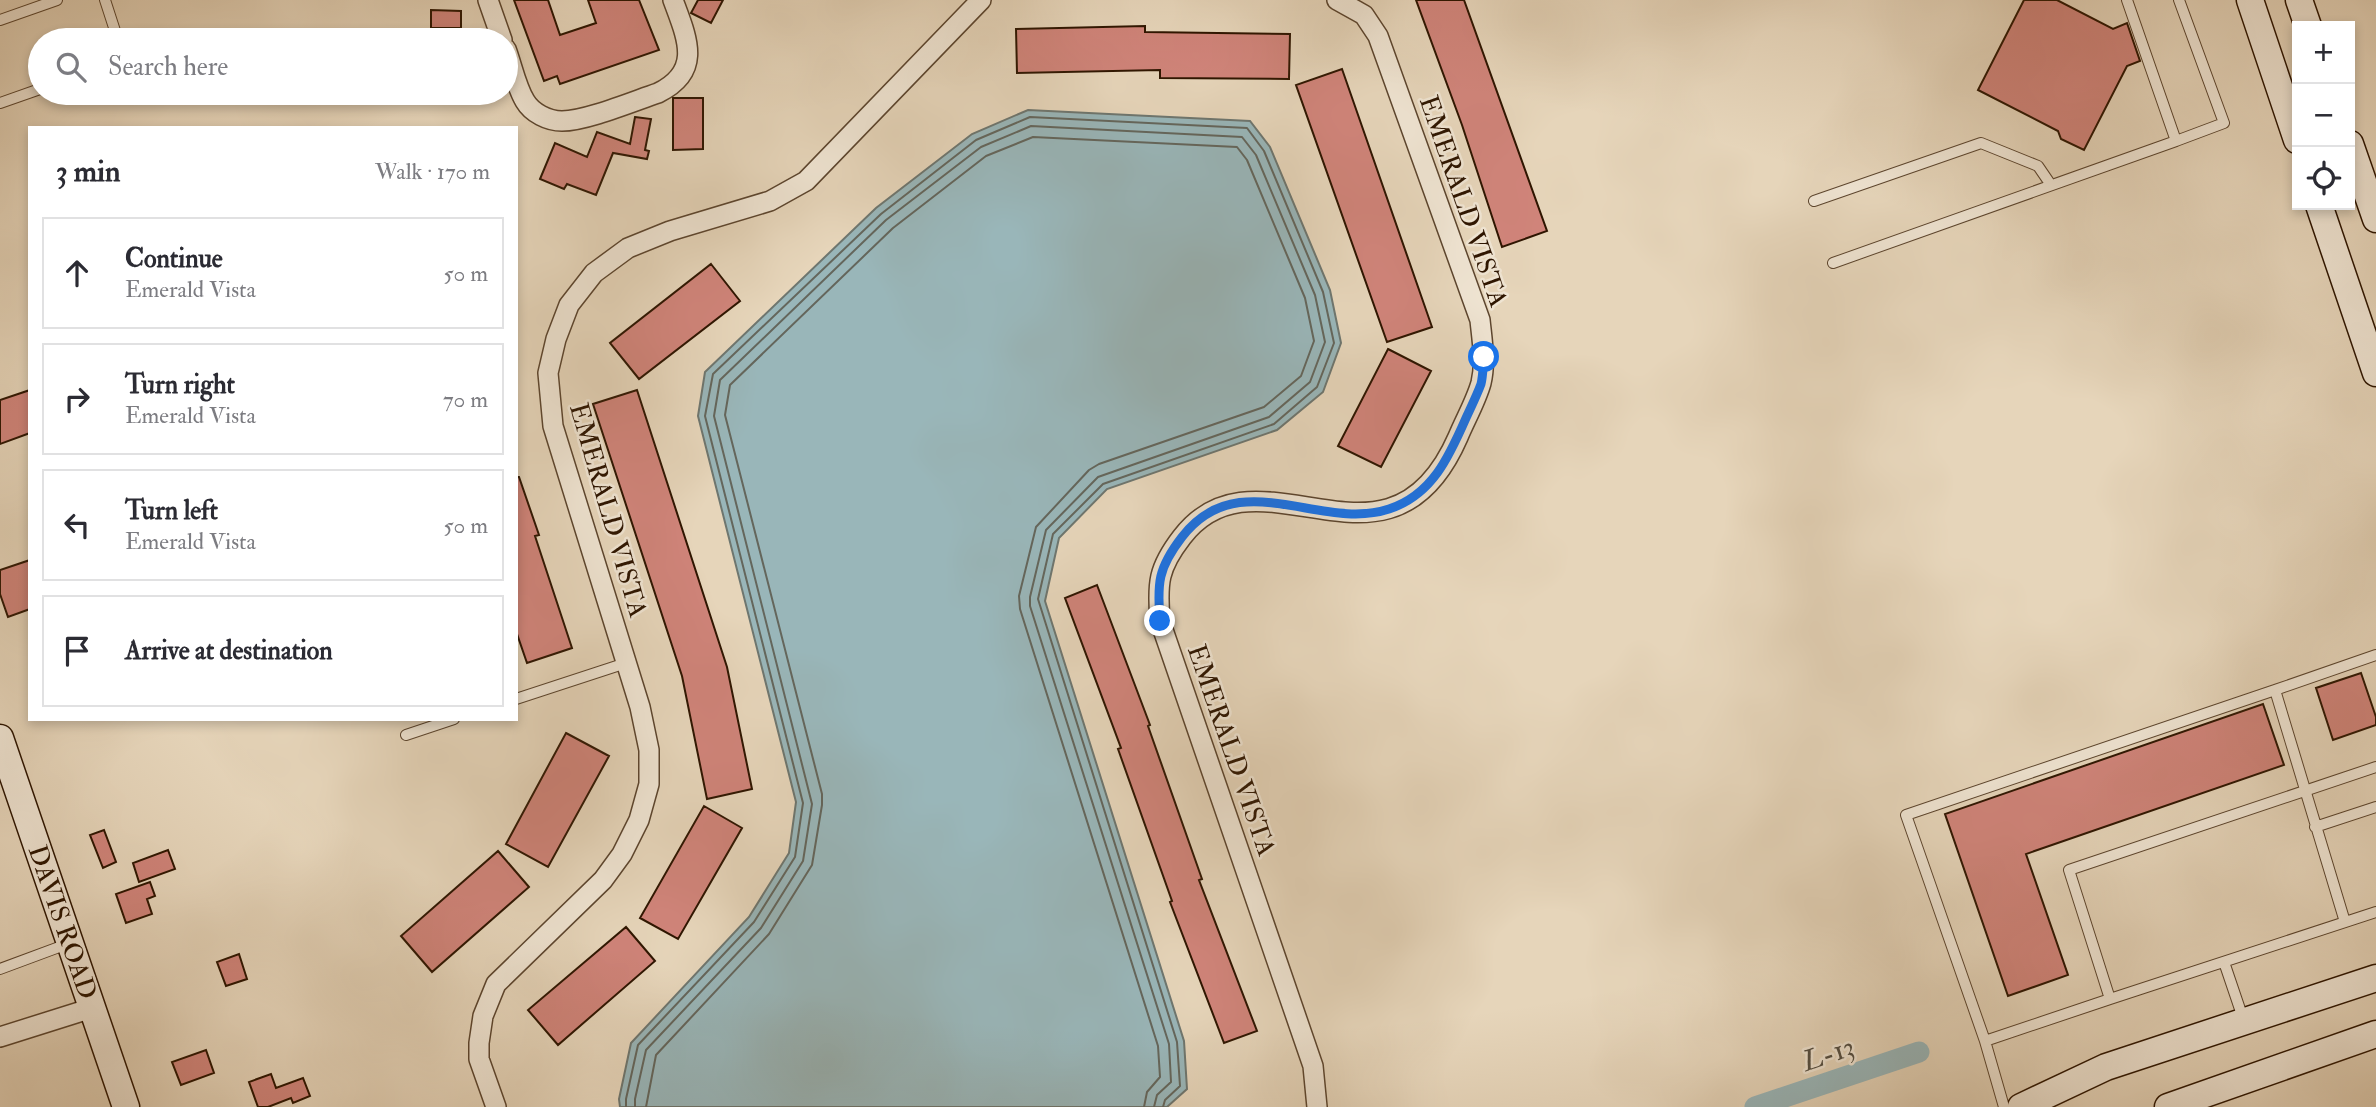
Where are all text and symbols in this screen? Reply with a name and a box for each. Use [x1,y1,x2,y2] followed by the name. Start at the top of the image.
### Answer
[2292,21,2355,210] map controls
[2292,21,2355,84] button: +
[28,28,518,105] search box
[52,48,90,86] icon: search
[108,51,228,83] text: Search here
[2292,84,2355,147] button: −
[1412,91,1514,312] street label: EMERALD VISTA
[2292,147,2355,210] button: locate
[56,153,121,190] text: 3 min
[375,157,490,186] text: Walk · 170 m
[125,243,223,275] text: Continue
[58,254,96,292] icon: ahead
[444,259,488,288] text: 50 m
[125,275,256,304] text: Emerald Vista
[1468,341,1499,372] route start
[125,369,235,401] text: Turn right
[58,380,96,418] icon: right
[443,385,488,414] text: 70 m
[562,399,654,622] street label: EMERALD VISTA
[125,401,256,430] text: Emerald Vista
[125,495,218,527] text: Turn left
[58,506,96,544] icon: left
[444,511,488,540] text: 50 m
[125,527,256,556] text: Emerald Vista
[1144,605,1175,636] route end
[58,632,96,670] icon: arrive
[125,635,333,667] text: Arrive at destination
[1180,640,1282,861] street label: EMERALD VISTA
[21,841,103,1004] street label: DAVIS ROAD
[1797,1029,1859,1080] water label: L-13

